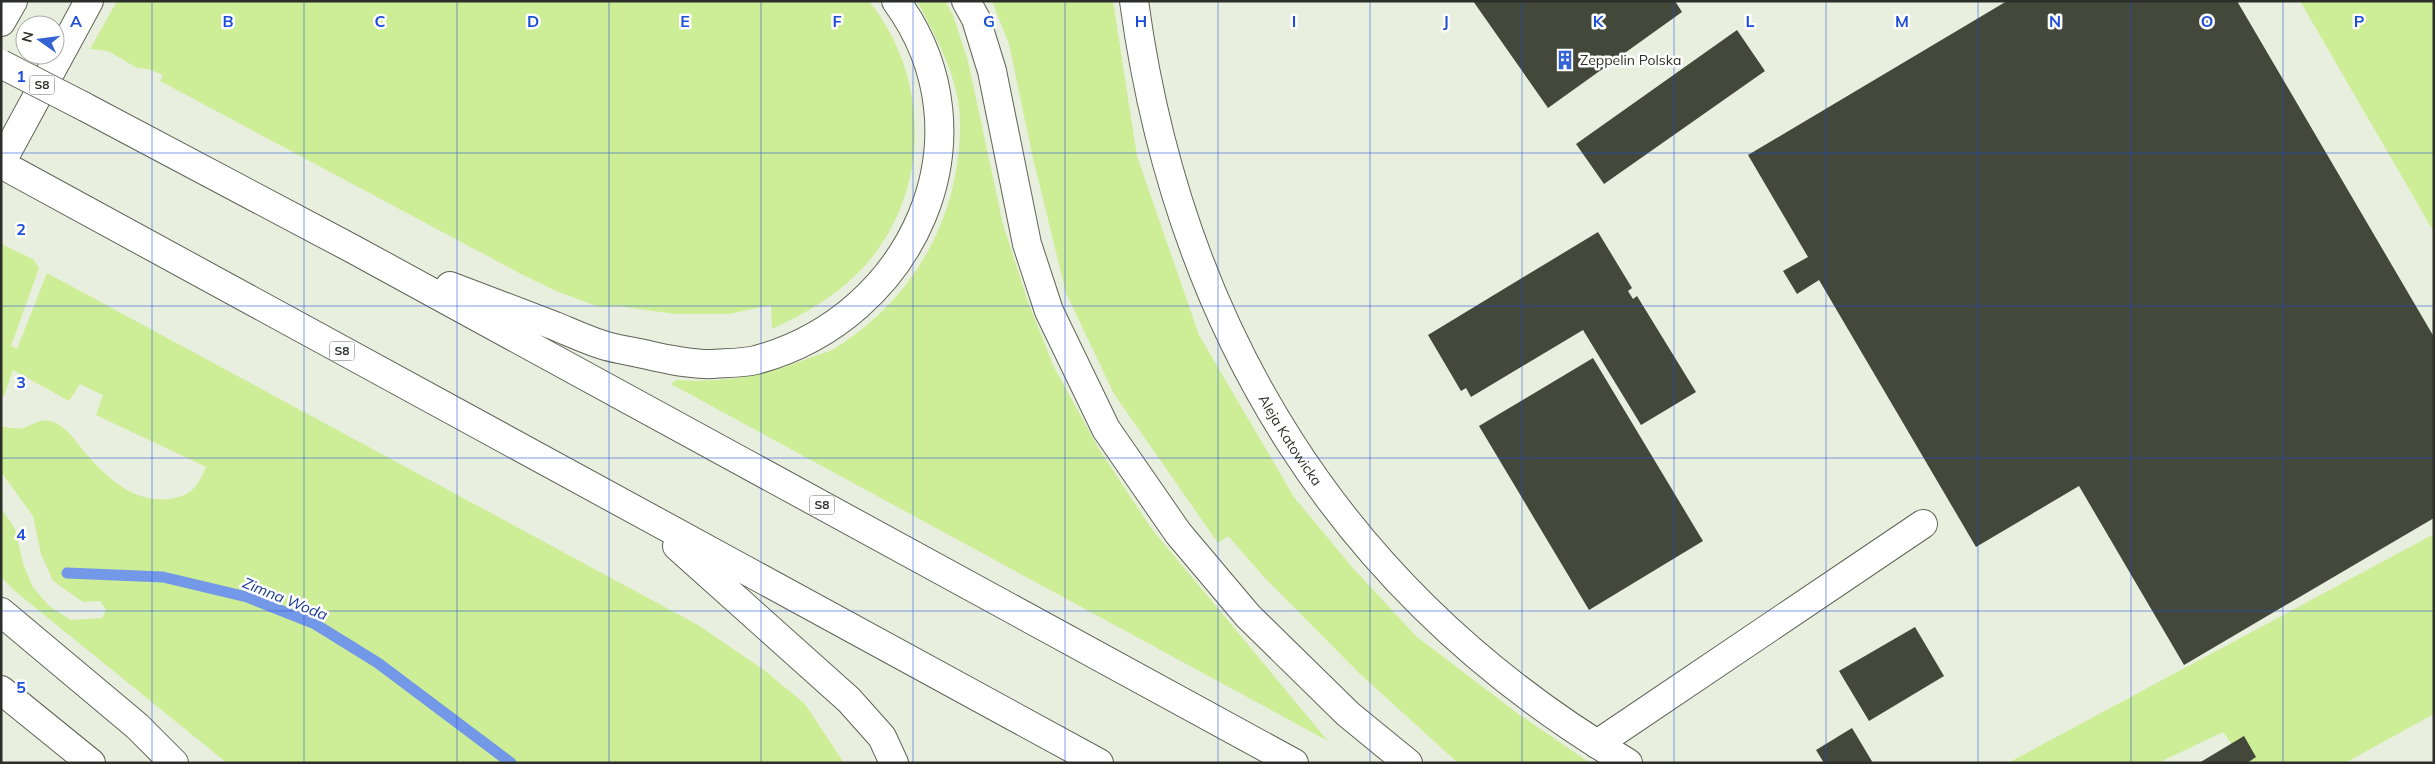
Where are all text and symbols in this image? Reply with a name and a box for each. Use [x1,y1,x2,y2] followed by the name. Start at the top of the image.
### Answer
[70,11,82,31] text: A
[222,11,234,31] text: B
[375,11,386,31] text: C
[527,11,539,31] text: D
[680,11,690,31] text: E
[832,11,842,31] text: F
[983,11,995,31] text: G
[1135,11,1147,31] text: H
[1292,11,1296,31] text: I
[1443,11,1449,31] text: J
[1593,11,1605,31] text: K
[1746,11,1755,31] text: L
[1895,11,1909,31] text: M
[2049,11,2061,31] text: N
[2201,11,2213,31] text: O
[2354,11,2365,31] text: P
[15,15,65,65] north arrow
[17,30,37,44] text: N
[1554,49,1576,71] building icon: Zeppelin Polska
[1580,51,1681,69] place label: Zeppelin Polska
[16,66,26,86] text: 1
[30,76,54,94] road number: S8
[16,219,26,239] text: 2
[330,342,354,361] road number: S8
[16,372,26,392] text: 3
[1255,391,1326,489] street label: Aleja Katowicka
[810,496,834,514] road number: S8
[16,524,26,544] text: 4
[240,573,330,624] water label: Zimna Woda
[16,677,26,697] text: 5

